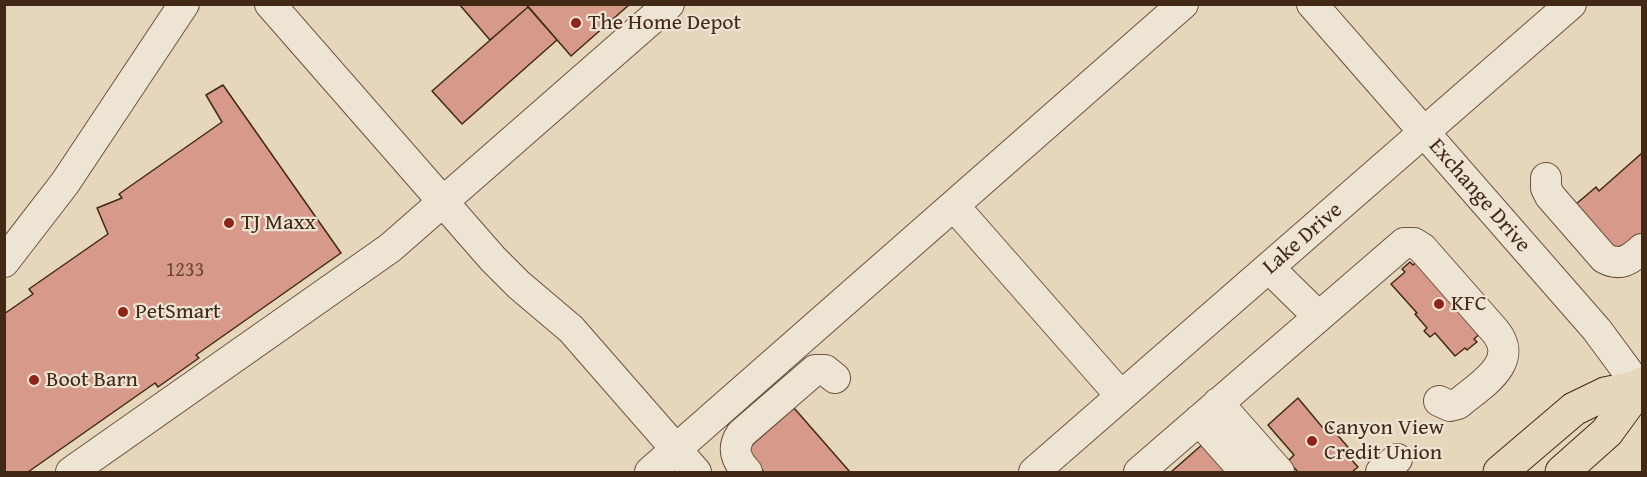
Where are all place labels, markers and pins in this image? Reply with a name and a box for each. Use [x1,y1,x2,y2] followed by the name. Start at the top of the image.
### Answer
[588,10,741,36] place label: The Home Depot
[569,16,583,30] marker: The Home Depot
[241,210,316,236] place label: TJ Maxx
[222,216,236,230] marker: TJ Maxx
[1451,291,1487,317] place label: KFC
[1432,297,1446,311] marker: KFC
[135,299,221,325] place label: PetSmart
[116,305,130,319] marker: PetSmart
[46,367,138,393] place label: Boot Barn
[27,373,41,387] marker: Boot Barn
[1324,415,1444,466] place label: Canyon View Credit Union
[1305,434,1319,448] marker: Canyon View Credit Union

